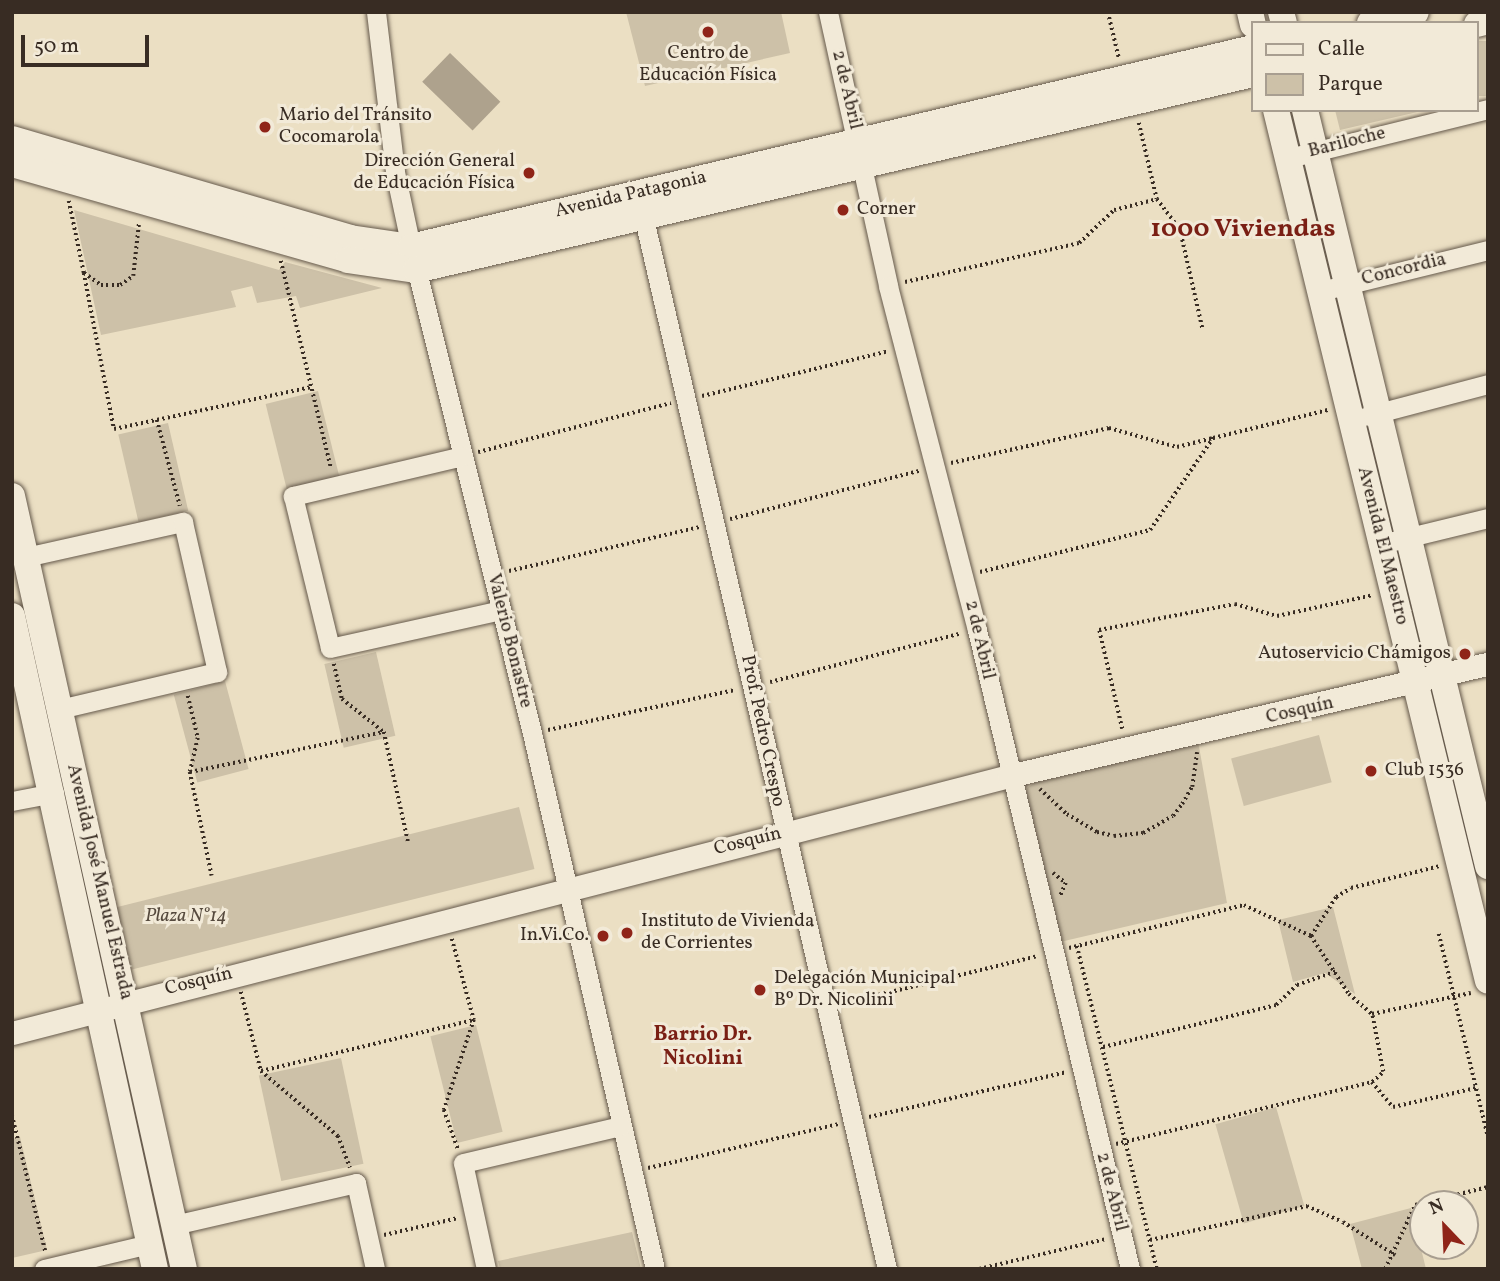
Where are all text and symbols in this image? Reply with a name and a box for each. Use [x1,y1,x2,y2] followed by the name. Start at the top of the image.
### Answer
[24,21,152,65] scale bar
[1252,21,1479,112] legend
[700,24,716,40] marker: Centro de Educación Física
[34,32,79,61] text: 50 m
[1318,35,1365,64] text: Calle
[639,43,777,87] place label: Centro de Educación Física
[826,48,866,132] street label: 2 de Abril
[1318,70,1383,99] text: Parque
[279,105,433,149] place label: Mario del Tránsito Cocomarola
[257,119,273,135] marker: Mario del Tránsito Cocomarola
[1306,122,1388,164] street label: Bariloche
[354,151,515,195] place label: Dirección General de Educación Física
[521,165,537,181] marker: Dirección General de Educación Física
[553,166,709,224] street label: Avenida Patagonia
[857,199,916,221] place label: Corner
[835,202,851,218] marker: Corner
[1150,214,1336,246] district label: 1000 Viviendas
[1359,248,1449,292] street label: Concordia
[1351,465,1413,627] street label: Avenida El Maestro
[481,571,537,711] street label: Valerio Bonastre
[959,598,999,682] street label: 2 de Abril
[1258,643,1451,665] place label: Autoservicio Chámigos
[1457,646,1473,662] marker: Autoservicio Chámigos
[735,653,789,809] street label: Prof. Pedro Crespo
[1264,692,1336,730] street label: Cosquín
[1385,760,1464,782] place label: Club 1536
[61,762,137,1002] street label: Avenida José Manuel Estrada
[1363,763,1379,779] marker: Club 1536
[712,823,784,861] street label: Cosquín
[145,906,227,928] park label: Plaza N°14
[641,911,815,955] place label: Instituto de Vivienda de Corrientes
[520,925,589,947] place label: In.Vi.Co.
[619,925,635,941] marker: Instituto de Vivienda de Corrientes
[595,928,611,944] marker: In.Vi.Co.
[163,963,235,1001] street label: Cosquín
[774,968,956,1012] place label: Delegación Municipal Bº Dr. Nicolini
[752,982,768,998] marker: Delegación Municipal Bº Dr. Nicolini
[653,1022,753,1072] district label: Barrio Dr. Nicolini
[1090,1150,1132,1234] street label: 2 de Abril
[1409,1190,1479,1260] north arrow
[1425,1193,1448,1222] text: N

